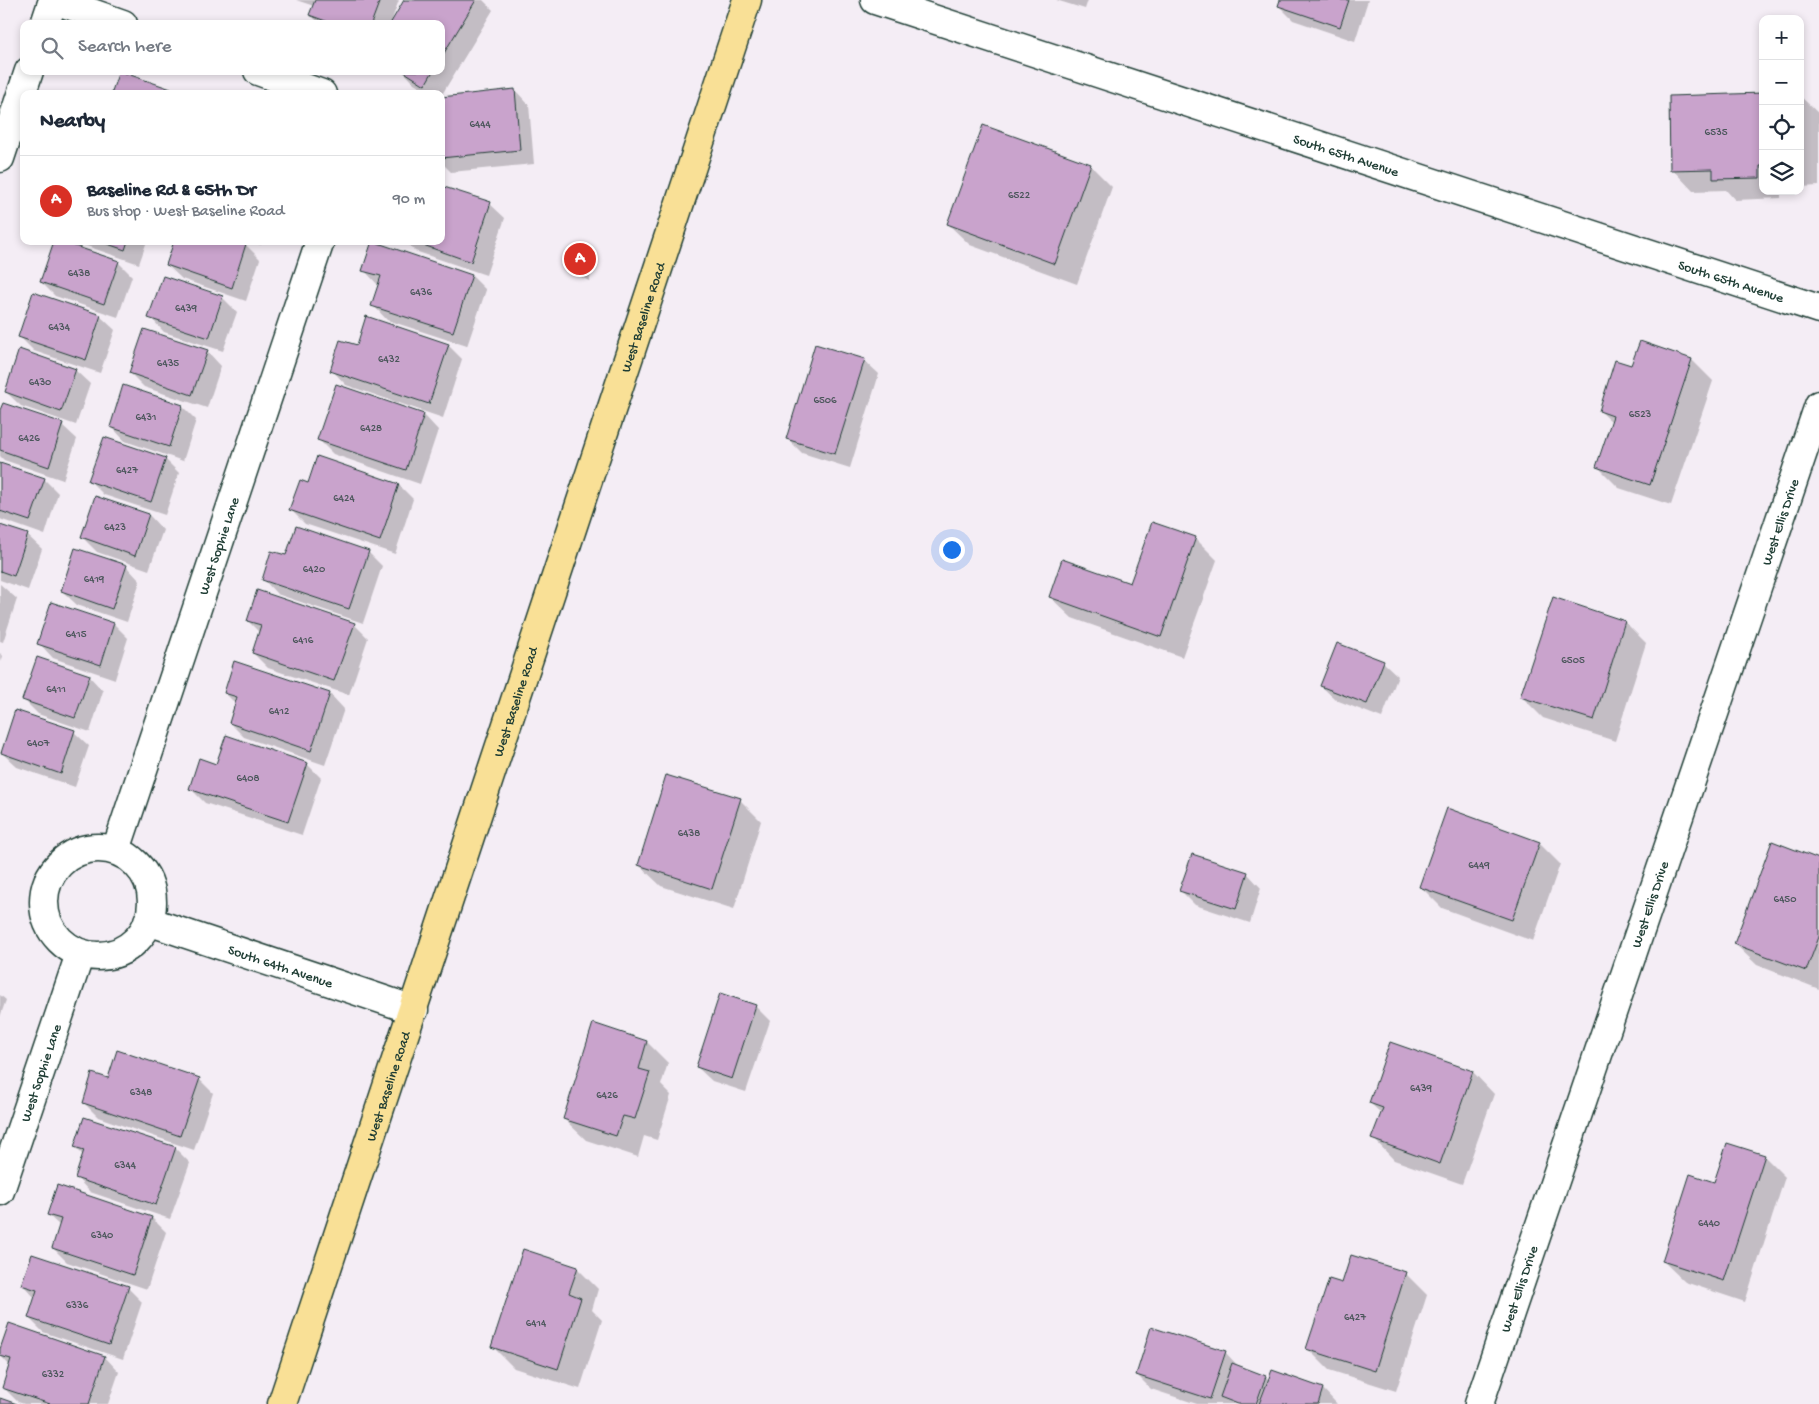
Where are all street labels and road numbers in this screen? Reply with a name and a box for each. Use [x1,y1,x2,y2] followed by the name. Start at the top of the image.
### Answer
[1291,131,1401,182] street label: South 65th Avenue
[1676,257,1786,308] street label: South 65th Avenue
[618,259,671,375] street label: West Baseline Road
[1759,476,1805,568] street label: West Ellis Drive
[196,495,245,597] street label: West Sophie Lane
[491,644,544,759] street label: West Baseline Road
[1629,859,1674,950] street label: West Ellis Drive
[225,942,335,993] street label: South 64th Avenue
[18,1022,67,1124] street label: West Sophie Lane
[364,1028,416,1144] street label: West Baseline Road
[1498,1243,1544,1335] street label: West Ellis Drive

